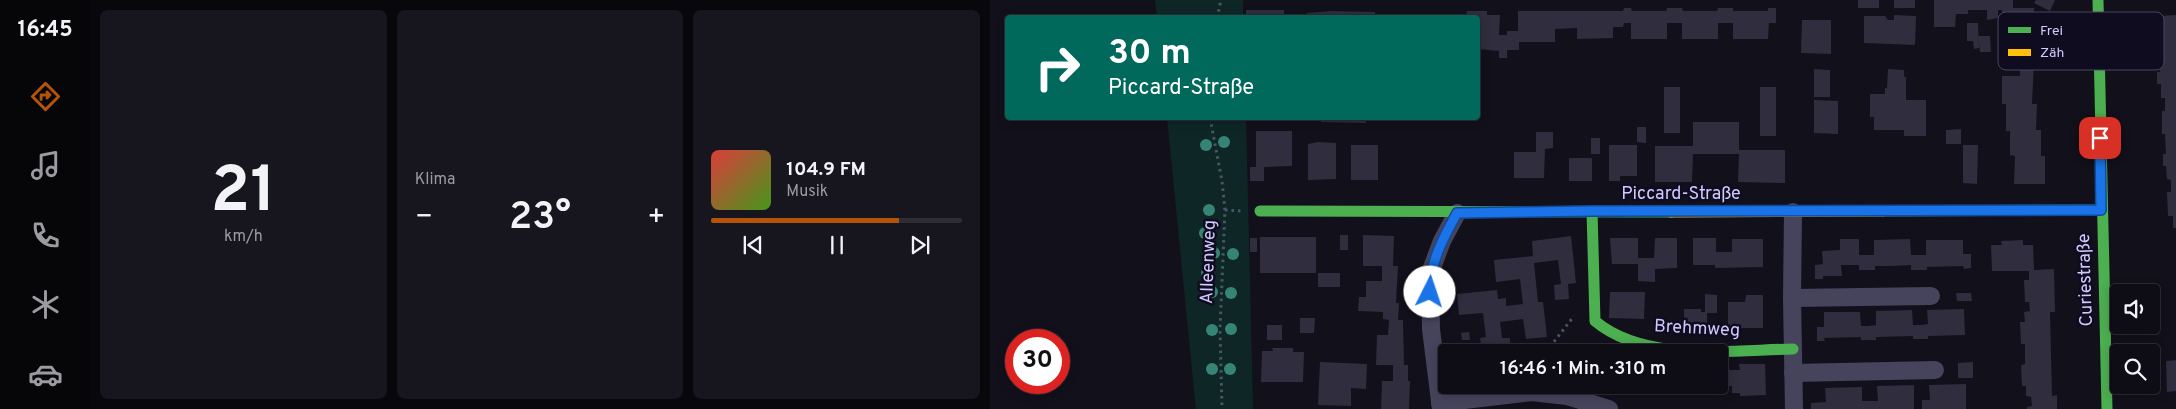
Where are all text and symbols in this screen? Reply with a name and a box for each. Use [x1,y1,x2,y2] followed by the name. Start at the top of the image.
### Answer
[1998,12,2164,70] legend
[17,17,73,44] text: 16:45
[2040,23,2063,40] text: Frei
[1108,32,1191,76] text: 30 m
[1025,35,1090,100] icon: right
[2040,45,2064,62] text: Zäh
[1108,75,1254,102] text: Piccard-Straße
[28,79,63,114] icon: directions
[2079,117,2121,159] pin
[2086,124,2114,152] icon: arrive
[28,148,63,183] icon: music
[210,153,276,235] text: 21
[786,158,866,182] text: 104.9 FM
[415,170,456,190] text: Klima
[786,182,828,202] text: Musik
[1621,183,1741,206] street label: Piccard-Straße
[509,194,571,243] text: 23°
[415,200,433,236] text: −
[647,200,665,236] text: +
[28,218,63,253] icon: phone
[1196,219,1222,305] street label: Alleenweg
[224,227,263,247] text: km/h
[739,231,767,259] icon: previous
[823,231,851,259] icon: pause
[906,231,934,259] icon: next
[2073,233,2099,327] street label: Curiestraße
[1403,265,1455,317] position arrow
[2110,284,2160,394] map controls
[2110,284,2160,334] button: sound
[28,287,63,322] icon: climate
[1653,315,1741,343] street label: Brehmweg
[1005,329,1070,394] speed limit sign: 30
[2110,344,2160,394] button: search
[28,357,63,392] icon: car
[1500,357,1666,381] text: 16:46 · 1 Min. · 310 m

